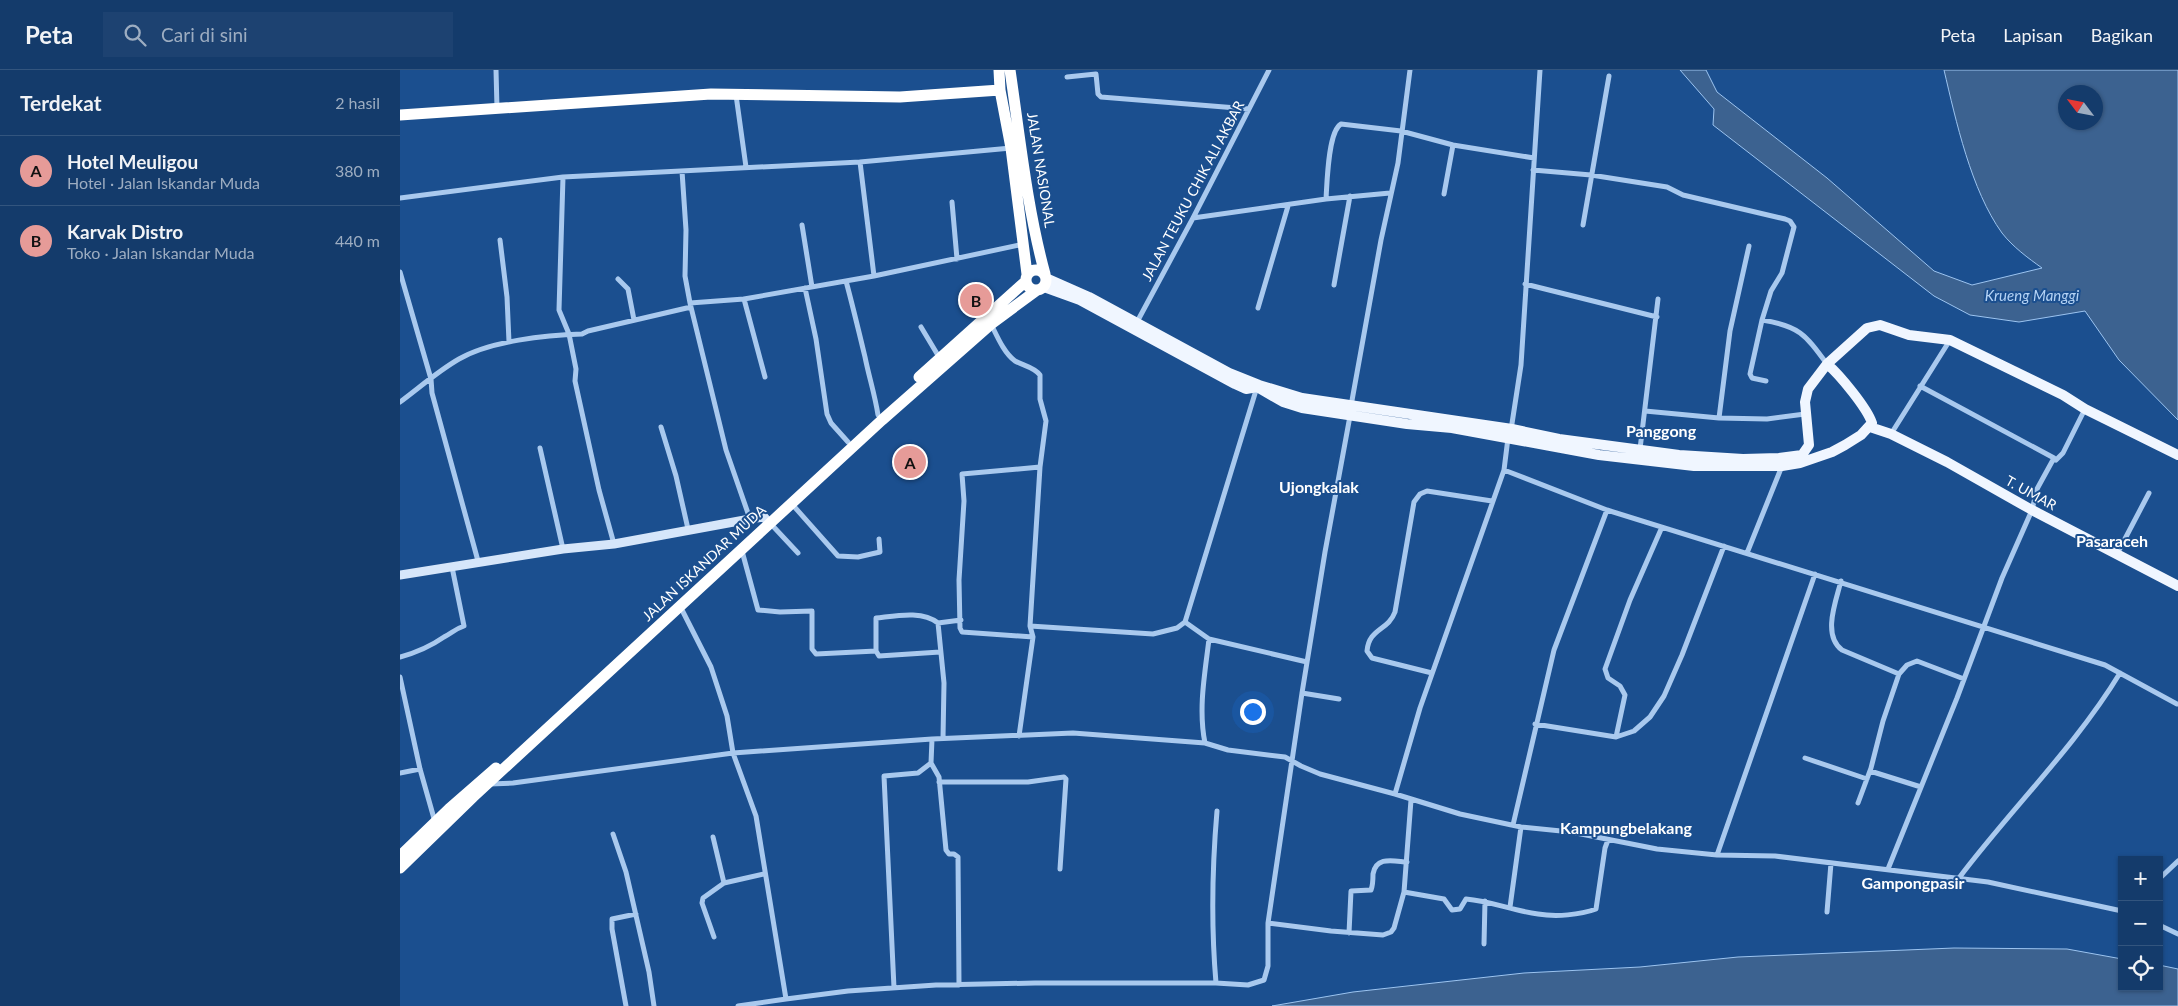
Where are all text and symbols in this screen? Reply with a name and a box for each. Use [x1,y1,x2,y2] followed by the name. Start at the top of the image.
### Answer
[103,12,453,57] search box
[25,20,73,49] text: Peta
[121,21,149,49] icon: search
[161,23,248,46] text: Cari di sini
[1940,24,1975,46] text: Peta
[2003,24,2063,46] text: Lapisan
[2091,24,2153,46] text: Bagikan
[2058,85,2103,130] north arrow
[20,90,102,115] text: Terdekat
[335,93,380,112] text: 2 hasil
[1138,98,1247,284] street label: JALAN TEUKU CHIK ALI AKBAR
[1024,111,1059,229] street label: JALAN NASIONAL
[67,150,198,173] text: Hotel Meuligou
[30,161,42,180] text: A
[335,161,380,180] text: 380 m
[67,173,260,192] text: Hotel · Jalan Iskandar Muda
[67,220,183,243] text: Karvak Distro
[31,231,41,250] text: B
[335,231,380,250] text: 440 m
[67,243,255,262] text: Toko · Jalan Iskandar Muda
[960,281,992,319] pin: B
[1985,286,2080,304] water label: Krueng Manggi
[1626,421,1697,440] district label: Panggong
[894,443,926,481] pin: A
[2003,472,2060,514] street label: T. UMAR
[1279,477,1359,496] district label: Ujongkalak
[638,501,769,624] street label: JALAN ISKANDAR MUDA
[2076,531,2148,550] district label: Pasaraceh
[1240,699,1266,725] your location
[1560,818,1693,837] district label: Kampungbelakang
[2118,856,2163,991] map controls
[2118,856,2163,901] button: +
[1861,873,1965,892] district label: Gampongpasir
[2118,901,2163,946] button: −
[2118,946,2163,991] button: locate

